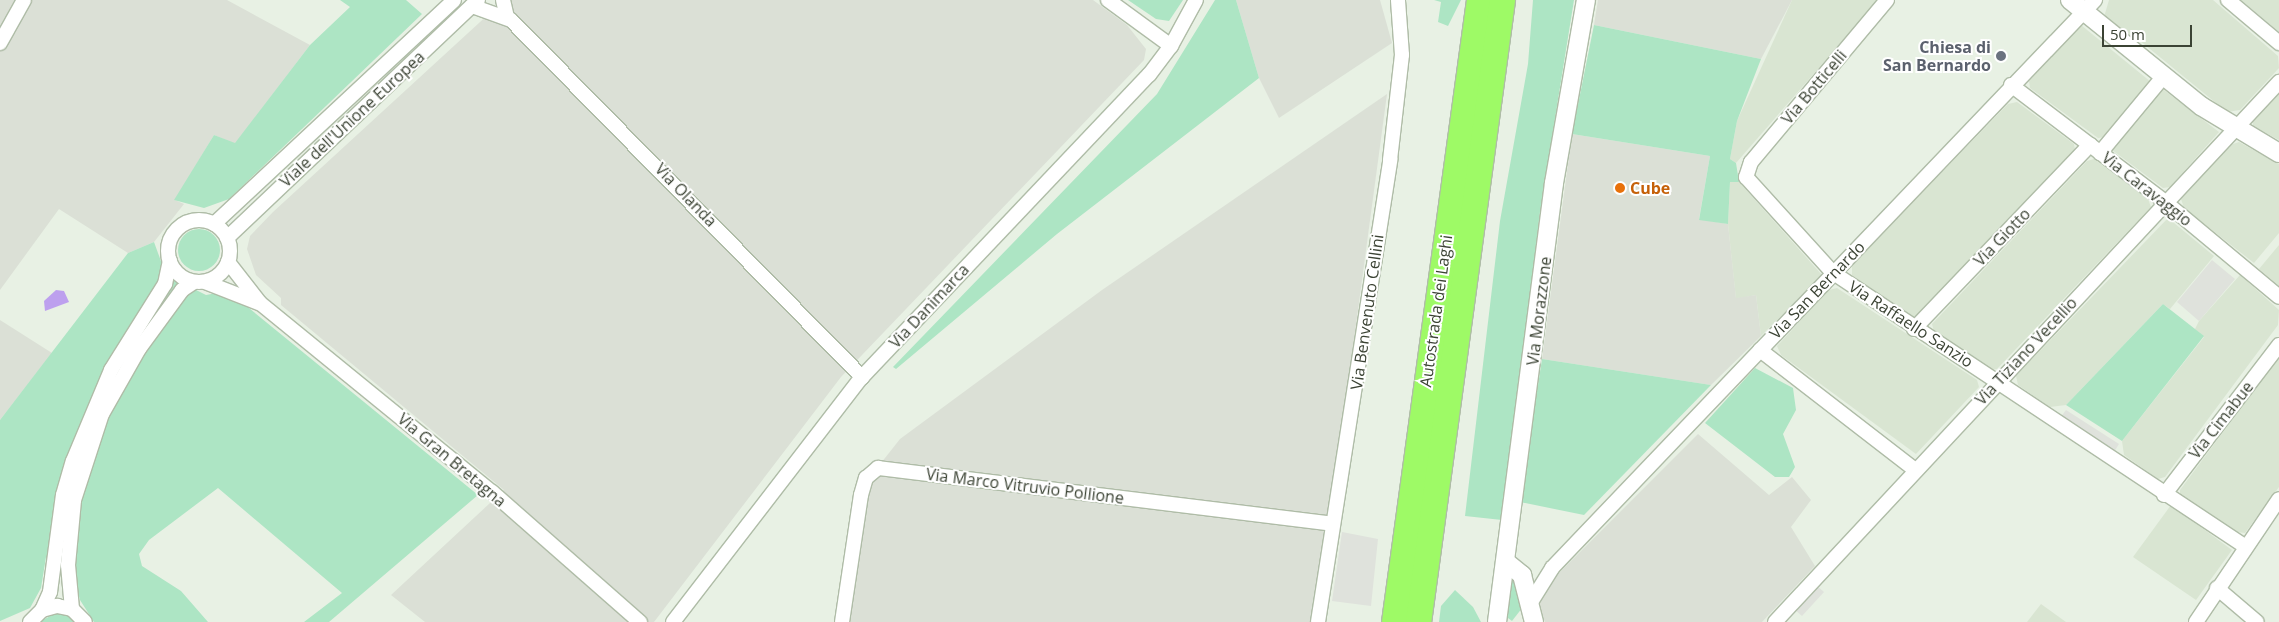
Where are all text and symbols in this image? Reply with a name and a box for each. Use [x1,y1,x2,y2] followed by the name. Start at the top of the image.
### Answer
[2104,15,2194,47] scale bar
[2110,24,2145,44] text: 50 m
[1883,37,1991,75] place label: Chiesa di San Bernardo
[1777,46,1851,128] street label: Via Botticelli
[276,47,428,191] street label: Viale dell'Unione Europea
[1995,50,2007,62] marker: Chiesa di San Bernardo
[2098,148,2196,230] street label: Via Caravaggio
[651,159,721,231] street label: Via Olanda
[1630,178,1670,198] place label: Cube
[1614,182,1626,194] marker: Cube
[1970,204,2034,270] street label: Via Giotto
[1347,233,1387,391] street label: Via Benvenuto Cellini
[1416,234,1456,388] street label: Autostrada dei Laghi
[1765,237,1869,343] street label: Via San Bernardo
[1523,255,1555,367] street label: Via Morazzone
[885,260,973,352] street label: Via Danimarca
[1845,277,1977,371] street label: Via Raffaello Sanzio
[1971,293,2081,409] street label: Via Tiziano Vecellio
[2185,377,2257,463] street label: Via Cimabue
[394,409,510,511] street label: Via Gran Bretagna
[925,464,1125,508] street label: Via Marco Vitruvio Pollione

